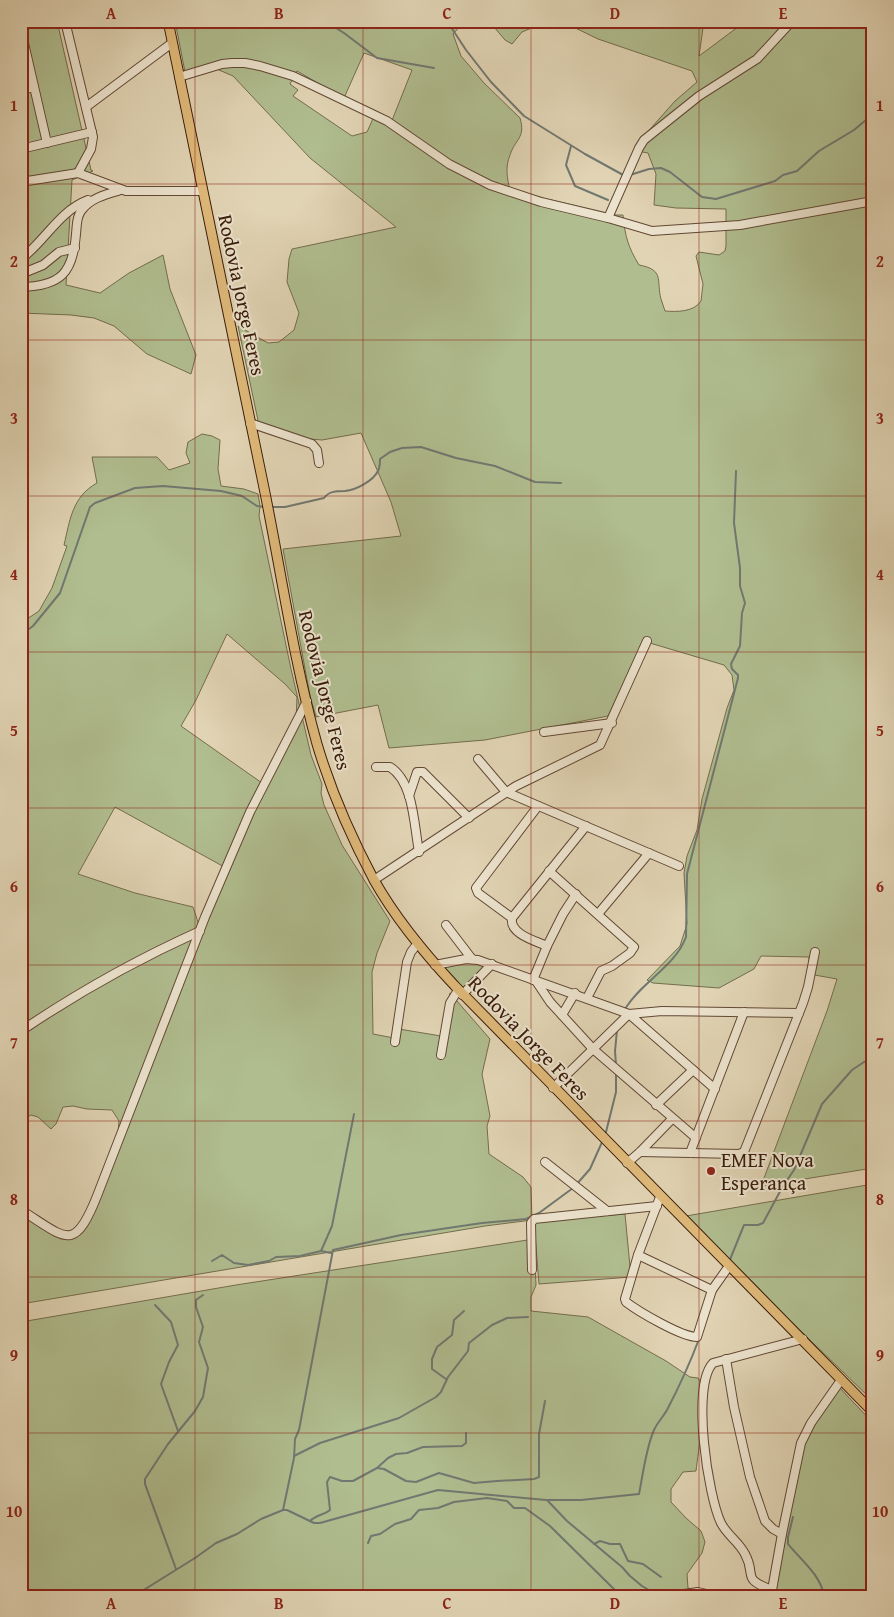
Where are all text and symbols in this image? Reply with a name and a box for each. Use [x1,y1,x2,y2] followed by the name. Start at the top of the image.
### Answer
[106,1,117,25] text: A
[274,1,284,25] text: B
[442,1,452,25] text: C
[610,1,620,25] text: D
[779,1,788,25] text: E
[10,93,18,117] text: 1
[876,93,884,117] text: 1
[211,212,274,378] street label: Rodovia Jorge Feres
[10,249,18,273] text: 2
[876,249,884,273] text: 2
[10,406,18,430] text: 3
[876,406,884,430] text: 3
[10,562,18,586] text: 4
[876,562,884,586] text: 4
[292,607,359,773] street label: Rodovia Jorge Feres
[10,718,18,742] text: 5
[876,718,884,742] text: 5
[10,874,18,898] text: 6
[876,874,884,898] text: 6
[462,969,597,1107] street label: Rodovia Jorge Feres
[10,1030,18,1054] text: 7
[876,1030,884,1054] text: 7
[721,1145,814,1197] place label: EMEF Nova Esperança
[705,1165,717,1177] marker: EMEF Nova Esperança
[10,1187,18,1211] text: 8
[876,1187,884,1211] text: 8
[10,1343,18,1367] text: 9
[876,1343,884,1367] text: 9
[6,1499,22,1523] text: 10
[872,1499,888,1523] text: 10
[106,1591,117,1615] text: A
[274,1591,284,1615] text: B
[442,1591,452,1615] text: C
[610,1591,620,1615] text: D
[779,1591,788,1615] text: E

